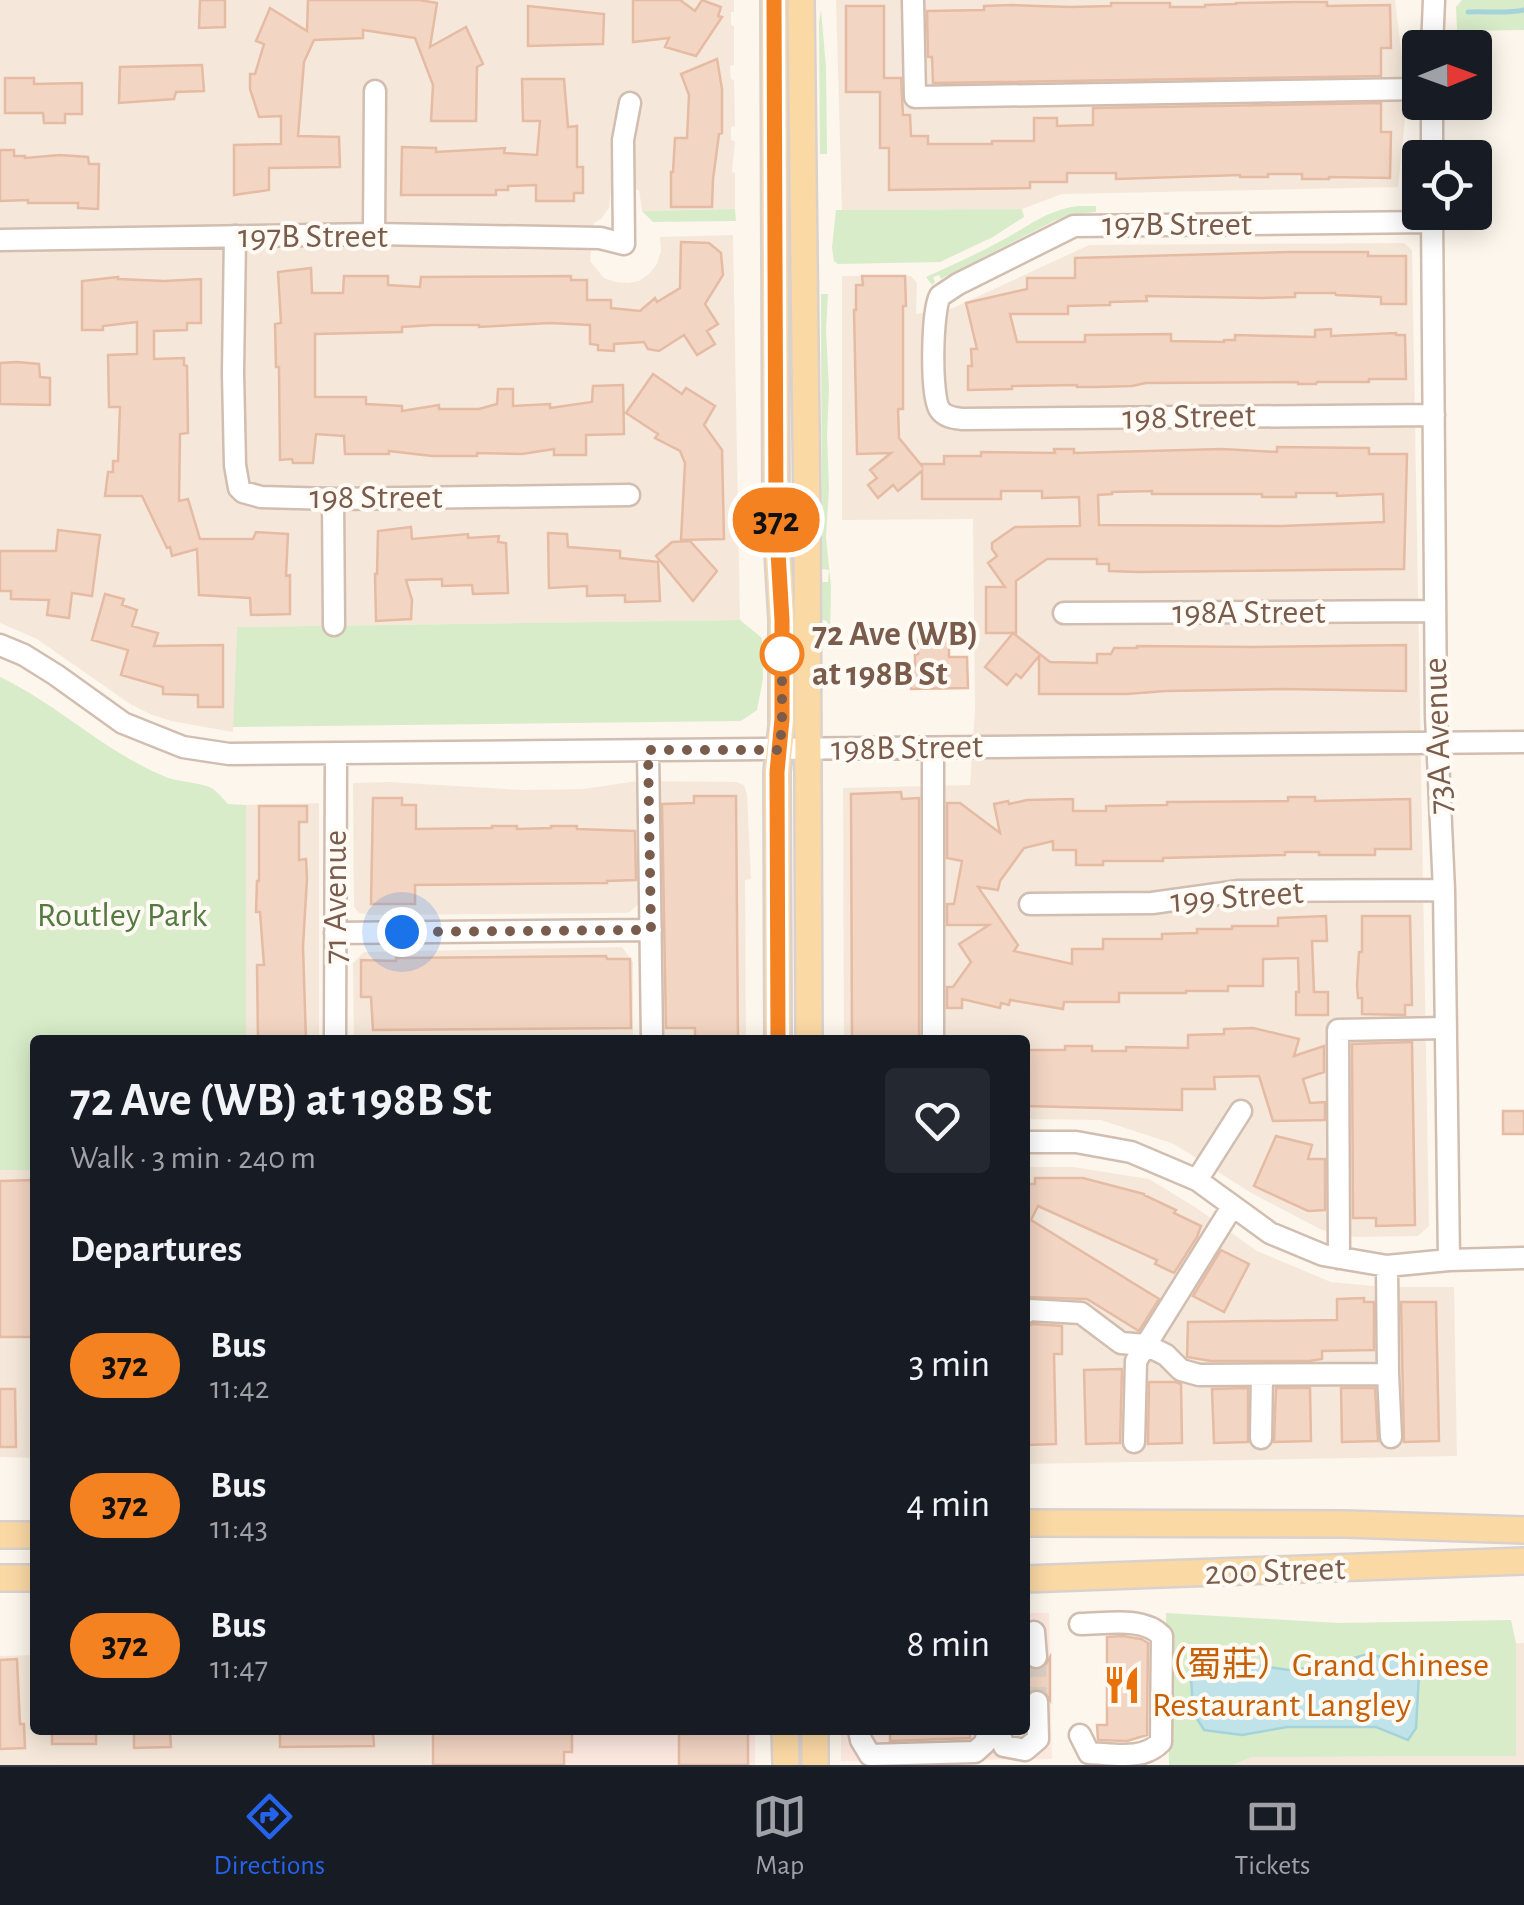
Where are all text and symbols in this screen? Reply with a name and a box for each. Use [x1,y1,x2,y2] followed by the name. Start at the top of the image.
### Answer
[1402,30,1492,120] north arrow
[1402,30,1492,230] map controls
[1402,140,1492,230] button: locate
[1102,207,1252,242] street label: 197B Street
[238,219,388,254] street label: 197B Street
[1122,398,1256,436] street label: 198 Street
[309,480,443,515] street label: 198 Street
[718,488,834,552] line badge: 372
[753,503,799,538] text: 372
[1172,595,1326,630] street label: 198A Street
[812,617,979,692] place label: 72 Ave (WB) at 198B St
[761,633,803,675] marker: 72 Ave (WB) at 198B St
[1418,657,1458,815] street label: 73A Avenue
[831,729,983,767] street label: 198B Street
[318,830,353,964] street label: 71 Avenue
[1169,875,1305,919] street label: 199 Street
[37,898,207,933] park label: Routley Park
[377,907,427,957] your location
[885,1068,990,1173] button: heart
[70,1077,492,1125] text: 72 Ave (WB) at 198B St
[70,1142,316,1174] text: Walk · 3 min · 240 m
[70,1231,242,1269] text: Departures
[210,1327,266,1365] text: Bus
[909,1346,990,1384] text: 3 min
[102,1348,148,1383] text: 372
[210,1372,269,1404] text: 11:42
[210,1467,266,1505] text: Bus
[906,1486,990,1524] text: 4 min
[102,1488,148,1523] text: 372
[210,1512,268,1544] text: 11:43
[1204,1551,1346,1591] street label: 200 Street
[210,1607,266,1645] text: Bus
[907,1626,990,1664] text: 8 min
[102,1628,148,1663] text: 372
[1152,1646,1489,1723] place label: （蜀莊）Grand Chinese Restaurant Langley
[210,1652,268,1684] text: 11:47
[1101,1664,1143,1706] restaurant icon: （蜀莊）Grand Chinese Restaurant Langley
[214,1789,325,1883] tab: Directions
[752,1789,807,1883] tab: Map
[1235,1789,1310,1883] tab: Tickets

